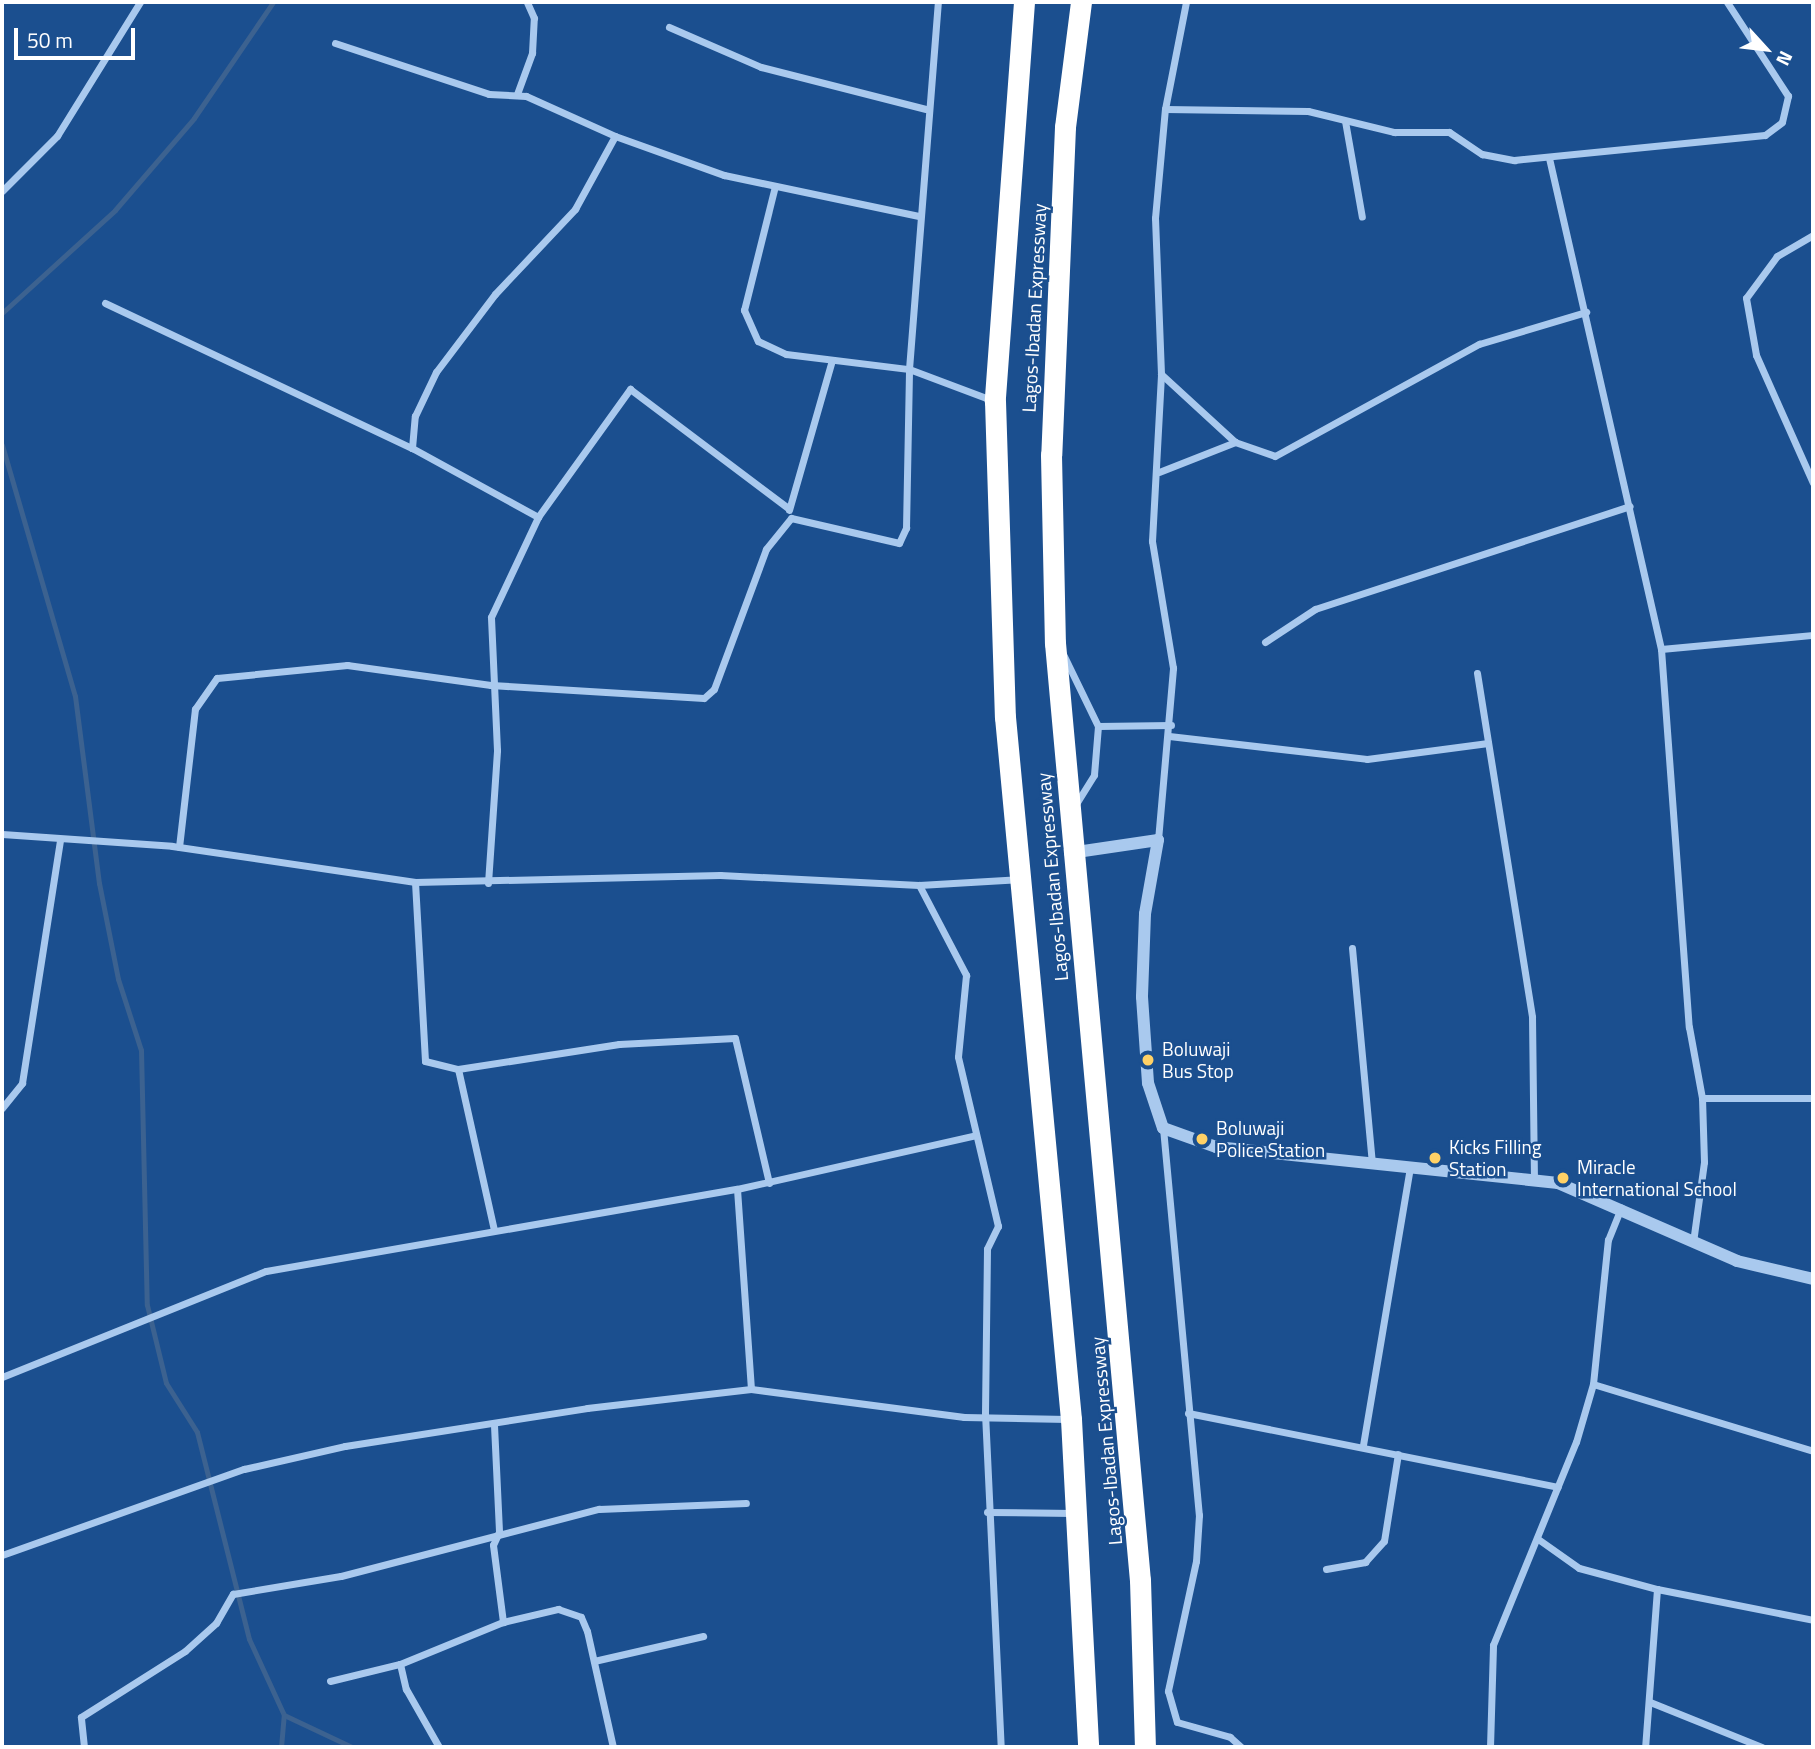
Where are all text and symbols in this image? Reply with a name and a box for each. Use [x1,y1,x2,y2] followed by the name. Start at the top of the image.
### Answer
[18,14,138,58] scale bar
[1731,14,1801,84] north arrow
[27,24,73,56] text: 50 m
[1769,46,1801,71] text: N
[1017,203,1051,413] street label: Lagos-Ibadan Expressway
[1032,772,1072,982] street label: Lagos-Ibadan Expressway
[1162,1038,1234,1082] place label: Boluwaji Bus Stop
[1140,1052,1156,1068] marker: Boluwaji Bus Stop
[1216,1117,1325,1161] place label: Boluwaji Police Station
[1194,1131,1210,1147] marker: Boluwaji Police Station
[1449,1136,1541,1180] place label: Kicks Filling Station
[1427,1150,1443,1166] marker: Kicks Filling Station
[1577,1156,1737,1200] place label: Miracle International School
[1555,1170,1571,1186] marker: Miracle International School
[1086,1336,1126,1546] street label: Lagos-Ibadan Expressway

